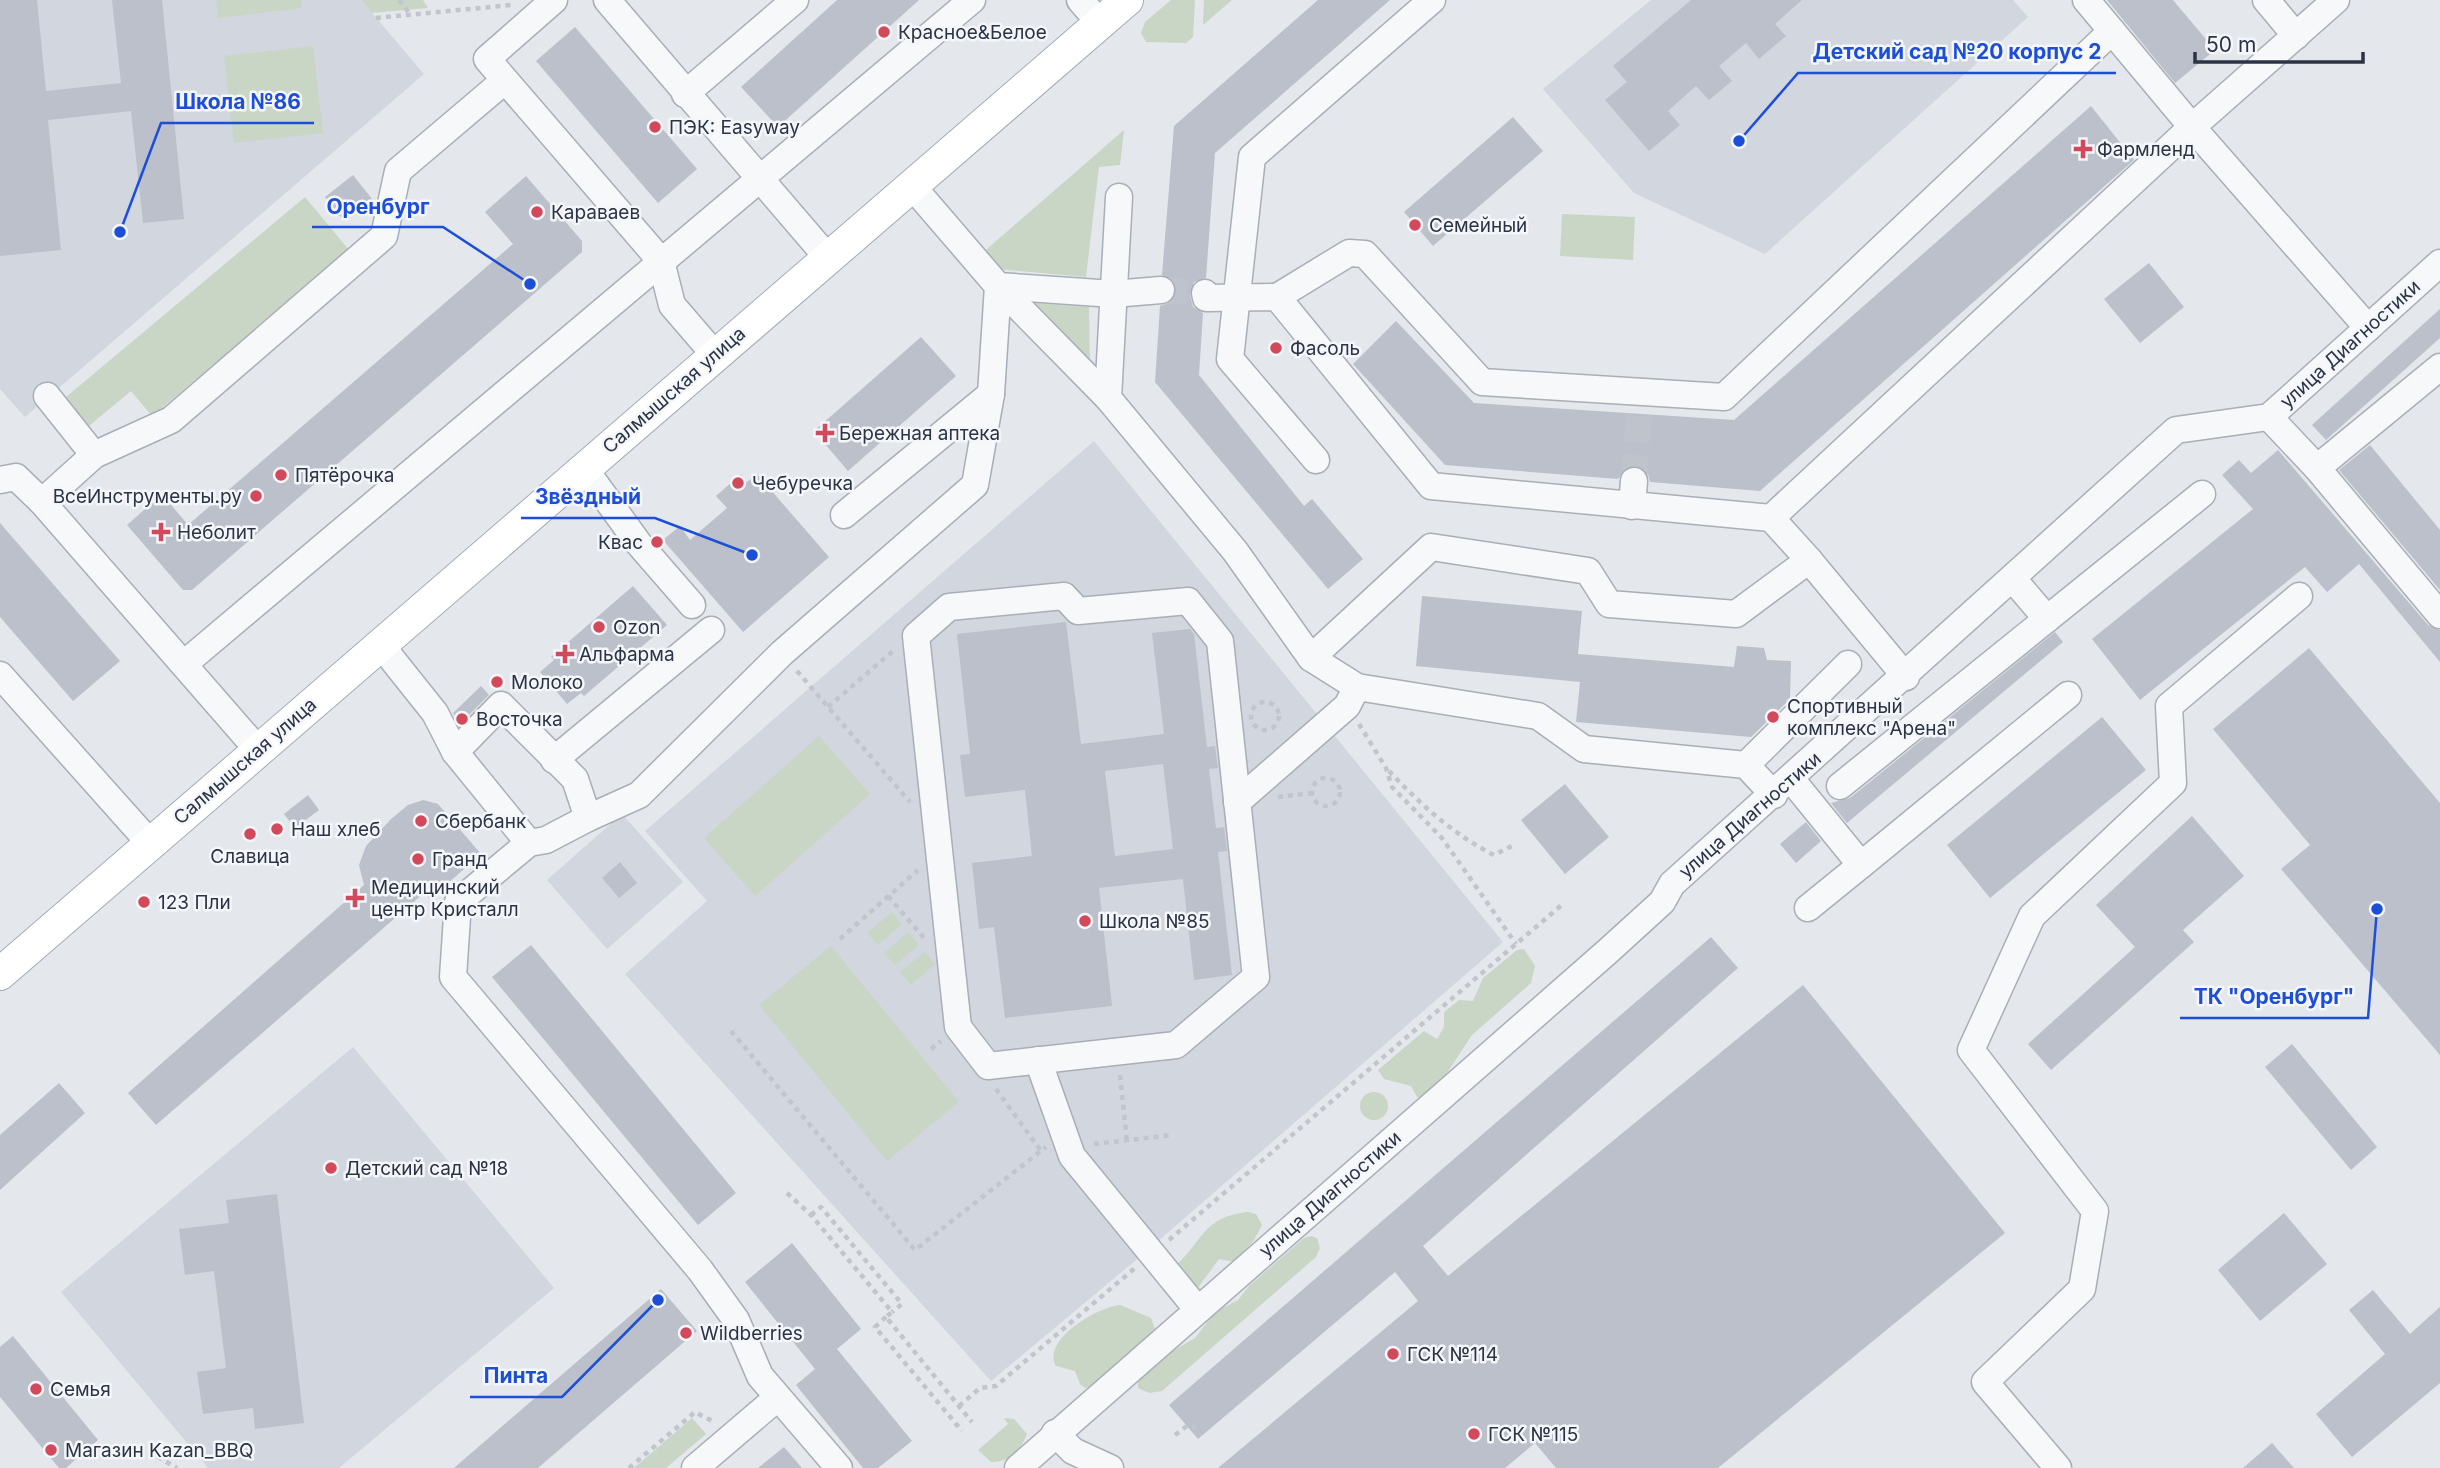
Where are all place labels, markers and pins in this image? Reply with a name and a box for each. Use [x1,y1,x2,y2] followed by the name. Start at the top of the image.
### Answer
[898,21,1047,44] place label: Красное&Белое
[876,24,892,40] marker: Красное&Белое
[1798,31,2116,73] callout: Детский сад №20 корпус 2
[161,81,314,123] callout: Школа №86
[669,116,800,139] place label: ПЭК: Easyway
[647,119,663,135] marker: ПЭК: Easyway
[2097,138,2195,161] place label: Фармленд
[2075,141,2091,157] marker: Фармленд
[312,185,443,227] callout: Оренбург
[551,201,640,224] place label: Караваев
[529,204,545,220] marker: Караваев
[1429,214,1527,237] place label: Семейный
[1407,217,1423,233] marker: Семейный
[1290,337,1360,360] place label: Фасоль
[1268,340,1284,356] marker: Фасоль
[839,422,1000,445] place label: Бережная аптека
[817,425,833,441] marker: Бережная аптека
[295,464,394,487] place label: Пятёрочка
[273,467,289,483] marker: Пятёрочка
[752,472,853,495] place label: Чебуречка
[730,475,746,491] marker: Чебуречка
[521,476,655,518] callout: Звёздный
[53,485,242,508] place label: ВсеИнструменты.ру
[248,488,264,504] marker: ВсеИнструменты.ру
[177,521,256,544] place label: Неболит
[151,522,171,542] marker: Неболит
[598,531,643,554] place label: Квас
[649,534,665,550] marker: Квас
[613,616,660,639] place label: Ozon
[591,619,607,635] marker: Ozon
[579,643,675,666] place label: Альфарма
[557,646,573,662] marker: Альфарма
[511,671,583,694] place label: Молоко
[489,674,505,690] marker: Молоко
[1787,695,1956,740] place label: Спортивный комплекс "Арена"
[476,708,563,731] place label: Восточка
[1765,709,1781,725] marker: Спортивный комплекс "Арена"
[454,711,470,727] marker: Восточка
[435,810,527,833] place label: Сбербанк
[413,813,429,829] marker: Сбербанк
[291,818,380,841] place label: Наш хлеб
[269,821,285,837] marker: Наш хлеб
[242,826,258,842] marker: Славица
[210,845,290,868] place label: Славица
[432,848,488,871] place label: Гранд
[410,851,426,867] marker: Гранд
[371,876,519,921] place label: Медицинский центр Кристалл
[345,888,365,908] marker: Медицинский центр Кристалл
[158,891,231,914] place label: 123 Пли
[136,894,152,910] marker: 123 Пли
[1099,910,1209,933] place label: Школа №85
[1077,913,1093,929] marker: Школа №85
[2180,976,2368,1018] callout: ТК "Оренбург"
[345,1157,508,1180] place label: Детский сад №18
[323,1160,339,1176] marker: Детский сад №18
[700,1322,803,1345] place label: Wildberries
[678,1325,694,1341] marker: Wildberries
[1407,1343,1498,1366] place label: ГСК №114
[1385,1346,1401,1362] marker: ГСК №114
[470,1355,562,1397] callout: Пинта
[50,1378,111,1401] place label: Семья
[28,1381,44,1397] marker: Семья
[1488,1423,1578,1446] place label: ГСК №115
[1466,1426,1482,1442] marker: ГСК №115
[65,1439,254,1462] place label: Магазин Kazan_BBQ
[43,1442,59,1458] marker: Магазин Kazan_BBQ

